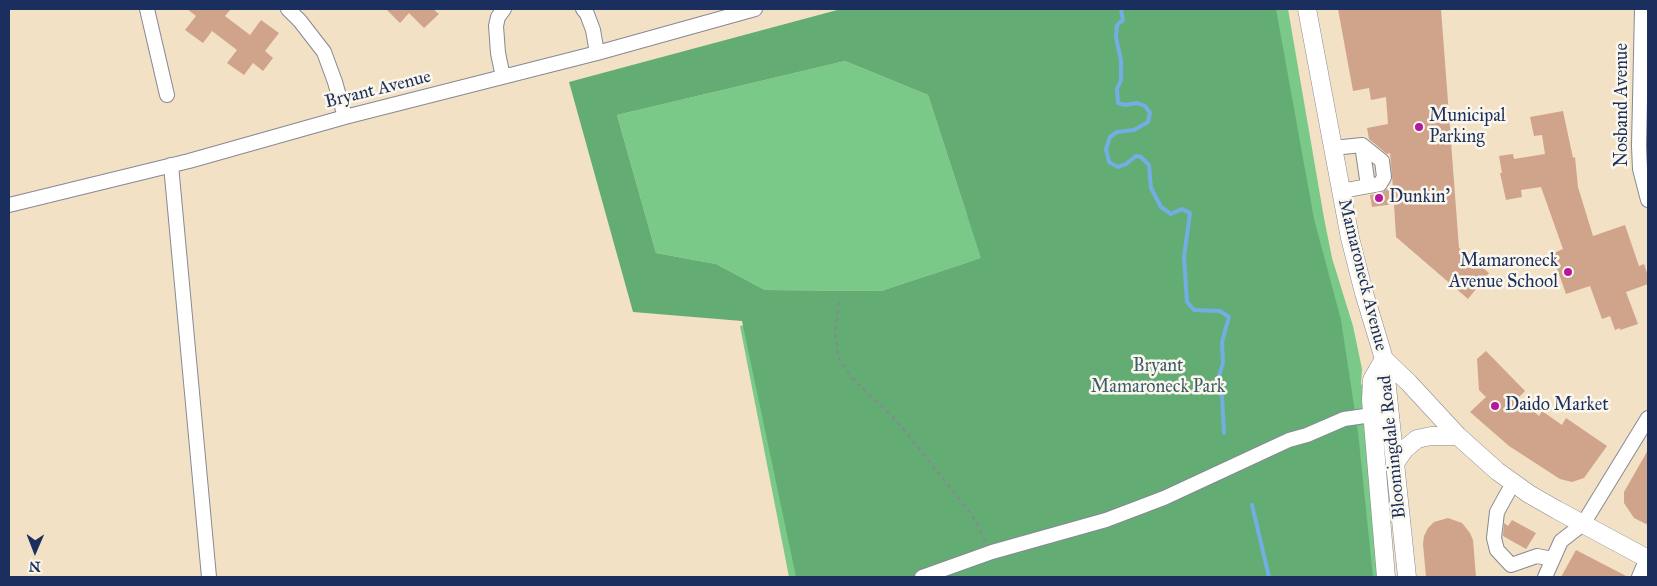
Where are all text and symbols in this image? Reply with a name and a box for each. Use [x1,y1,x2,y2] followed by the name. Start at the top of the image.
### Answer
[1612,43,1634,167] street label: Nosband Avenue
[323,66,433,114] street label: Bryant Avenue
[1429,106,1506,148] place label: Municipal Parking
[1413,121,1425,133] marker: Municipal Parking
[1389,187,1450,209] place label: Dunkin'
[1373,192,1385,204] marker: Dunkin'
[1333,197,1391,353] street label: Mamaroneck Avenue
[1449,251,1558,294] place label: Mamaroneck Avenue School
[1562,266,1574,278] marker: Mamaroneck Avenue School
[1091,356,1225,398] park label: Bryant Mamaroneck Park
[1375,374,1411,520] street label: Bloomingdale Road
[1505,395,1609,417] place label: Daido Market
[1489,400,1501,412] marker: Daido Market
[10,526,60,576] north arrow
[29,558,41,575] text: N

